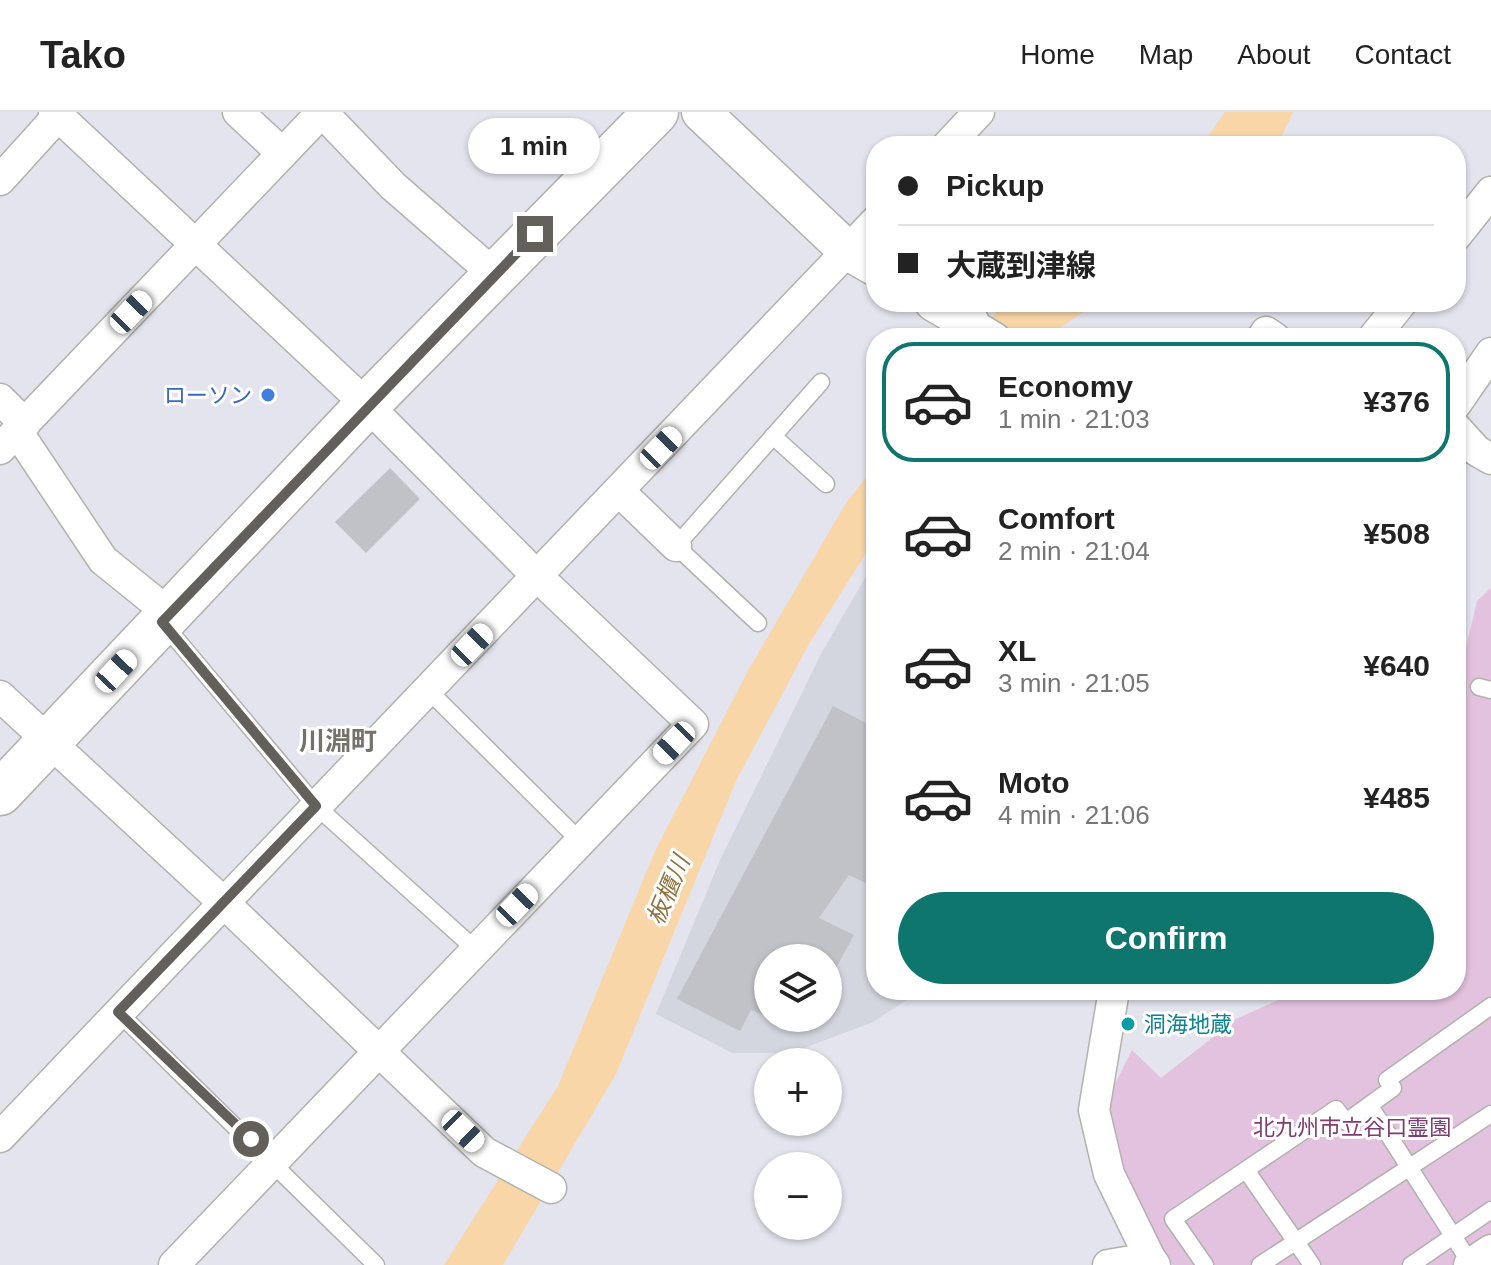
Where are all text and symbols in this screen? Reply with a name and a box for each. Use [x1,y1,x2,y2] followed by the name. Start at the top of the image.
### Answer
[40,34,126,76] text: Tako
[1020,39,1095,70] text: Home
[1139,39,1193,70] text: Map
[1237,39,1311,70] text: About
[1355,39,1451,70] text: Contact
[469,118,601,174] callout: 1 min
[500,131,568,161] text: 1 min
[946,169,1044,202] text: Pickup
[517,216,553,252] route end
[946,249,1096,282] text: 大蔵到津線
[106,286,156,338] car
[902,366,974,438] icon: car
[998,370,1133,403] text: Economy
[164,383,252,408] place label: ローソン
[1363,385,1430,418] text: ¥376
[259,386,277,404] marker: ローソン
[998,404,1150,434] text: 1 min · 21:03
[636,422,686,474] car
[902,498,974,570] icon: car
[998,502,1115,535] text: Comfort
[1363,517,1430,550] text: ¥508
[998,536,1150,566] text: 2 min · 21:04
[447,619,497,671] car
[902,630,974,702] icon: car
[998,634,1036,667] text: XL
[91,645,141,697] car
[1363,649,1430,682] text: ¥640
[998,668,1150,698] text: 3 min · 21:05
[649,717,699,769] car
[299,726,377,756] district label: 川淵町
[902,762,974,834] icon: car
[998,766,1070,799] text: Moto
[1363,781,1430,814] text: ¥485
[998,800,1150,830] text: 4 min · 21:06
[642,849,696,928] water label: 板櫃川
[492,879,542,931] car
[898,892,1434,984] button: Confirm
[754,944,842,1240] map controls
[754,944,842,1032] button: layers
[1144,1012,1232,1037] place label: 洞海地蔵
[1119,1015,1137,1033] marker: 洞海地蔵
[754,1048,842,1136] button: +
[437,1106,489,1156] car
[1253,1115,1451,1140] park label: 北九州市立谷口霊園
[233,1121,269,1157] route start
[754,1152,842,1240] button: −

